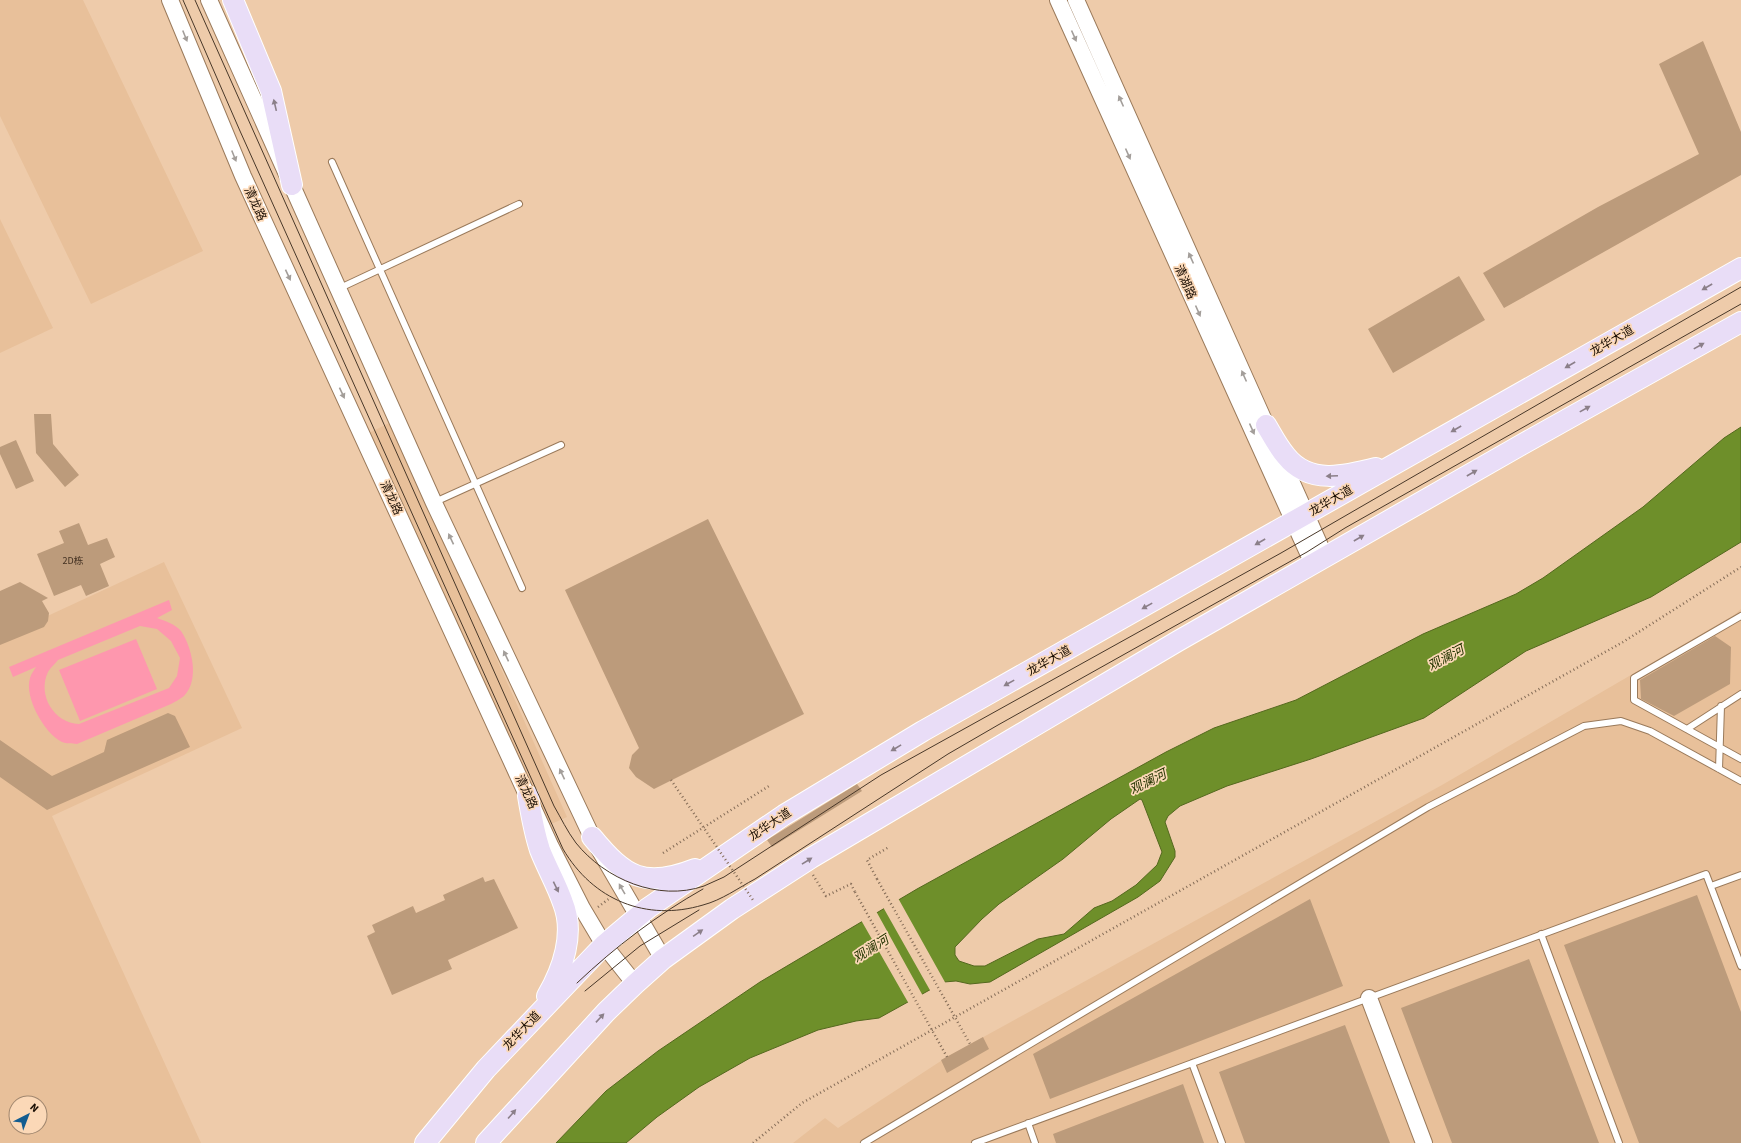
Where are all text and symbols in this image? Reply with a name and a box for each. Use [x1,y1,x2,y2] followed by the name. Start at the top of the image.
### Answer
[1071,30,1077,41] one-way arrow
[182,31,188,43] one-way arrow
[1118,95,1124,106] one-way arrow
[271,99,277,112] one-way arrow
[1124,148,1131,160] one-way arrow
[232,151,238,163] one-way arrow
[240,184,270,224] street label: 清龙路
[1188,252,1194,263] one-way arrow
[1170,262,1200,302] street label: 清湖路
[285,269,291,280] one-way arrow
[1701,284,1713,291] one-way arrow
[1195,305,1201,316] one-way arrow
[1587,322,1637,360] street label: 龙华大道
[1693,342,1704,349] one-way arrow
[1564,362,1575,369] one-way arrow
[1241,371,1247,382] one-way arrow
[339,387,345,398] one-way arrow
[1579,406,1591,412] one-way arrow
[1249,424,1255,435] one-way arrow
[1451,426,1462,433] one-way arrow
[1466,469,1478,476] one-way arrow
[1326,473,1338,480] one-way arrow
[376,478,406,518] street label: 清龙路
[1306,482,1356,520] street label: 龙华大道
[448,533,454,545] one-way arrow
[1353,534,1365,541] one-way arrow
[1254,538,1266,545] one-way arrow
[62,554,84,568] house number: 2D栋
[1141,602,1153,609] one-way arrow
[1425,639,1470,675] water label: 观澜河
[1024,642,1074,680] street label: 龙华大道
[503,651,509,662] one-way arrow
[1003,680,1015,687] one-way arrow
[890,744,902,751] one-way arrow
[1127,764,1172,799] water label: 观澜河
[559,768,565,779] one-way arrow
[511,772,541,812] street label: 清龙路
[745,805,795,845] street label: 龙华大道
[801,858,813,865] one-way arrow
[553,881,559,892] one-way arrow
[619,883,626,895] one-way arrow
[693,929,703,937] one-way arrow
[850,929,895,967] water label: 观澜河
[499,1008,545,1054] street label: 龙华大道
[596,1013,605,1023] one-way arrow
[8,1095,48,1135] north arrow
[27,1100,42,1116] text: N
[507,1109,516,1118] one-way arrow

